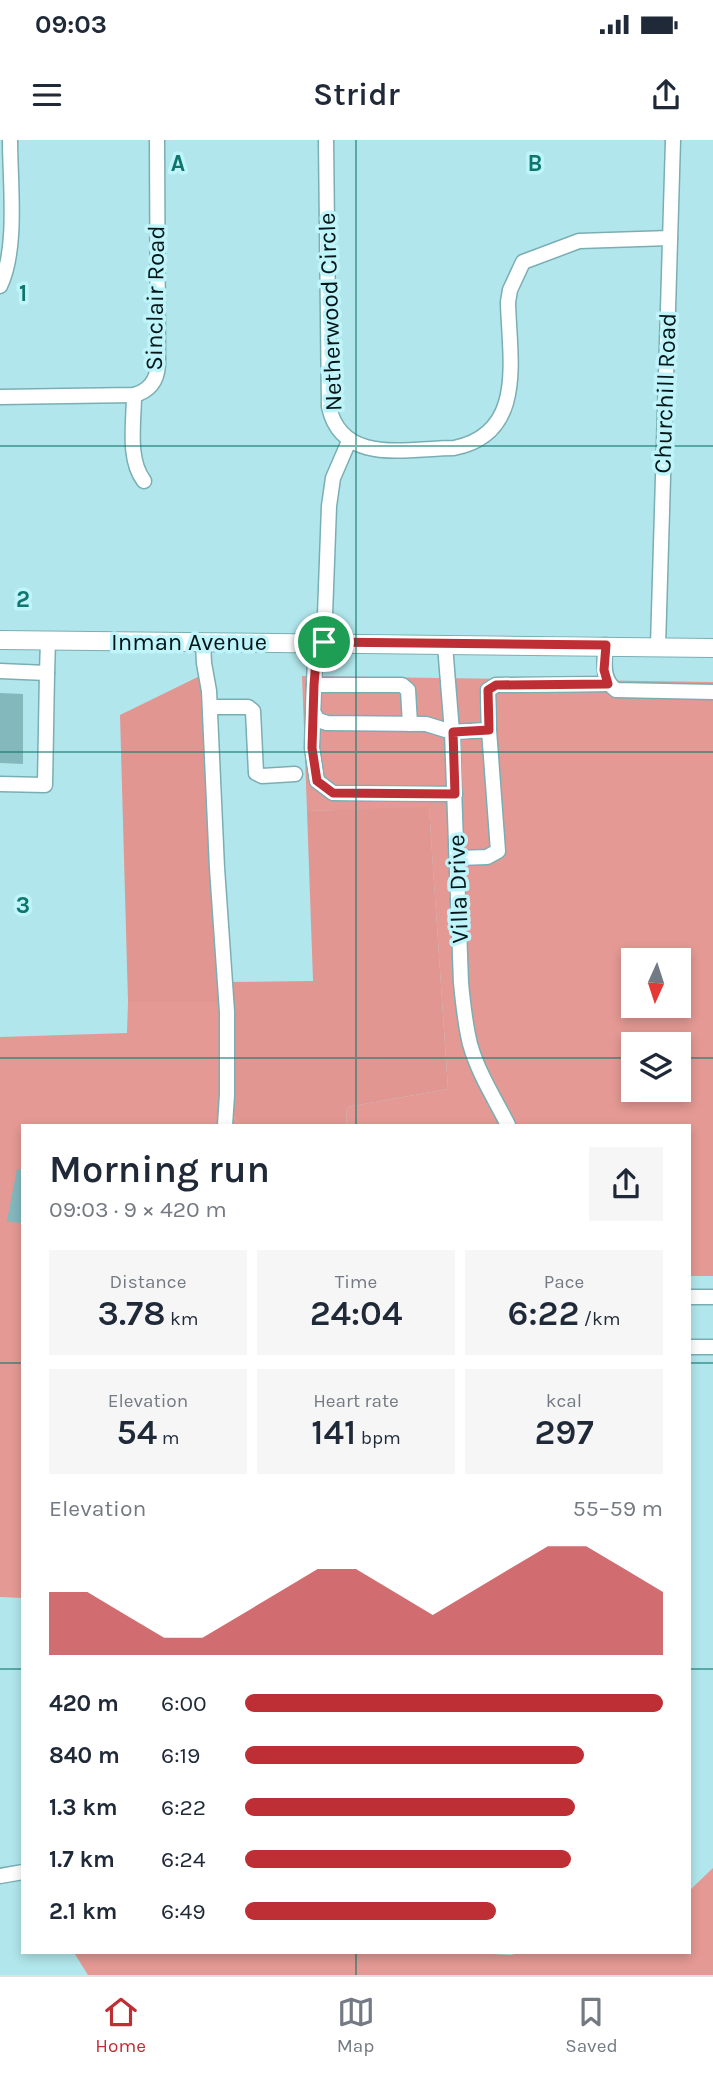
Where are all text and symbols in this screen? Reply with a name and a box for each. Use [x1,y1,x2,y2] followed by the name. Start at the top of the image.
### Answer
[35,9,107,40] text: 09:03
[28,76,66,114] icon: menu
[313,76,400,113] text: Stridr
[647,76,685,114] icon: share
[171,150,185,177] text: A
[528,150,542,177] text: B
[313,212,347,412] street label: Netherwood Circle
[140,225,170,371] street label: Sinclair Road
[19,280,27,307] text: 1
[648,312,682,474] street label: Churchill Road
[16,586,30,613] text: 2
[294,612,354,672] pin
[305,623,343,661] icon: arrive
[111,628,267,656] street label: Inman Avenue
[442,834,474,944] street label: Villa Drive
[16,892,30,919] text: 3
[621,948,691,1018] north arrow
[621,948,691,1102] map controls
[621,1032,691,1102] button: layers
[49,1147,270,1192] text: Morning run
[589,1147,663,1221] button: share
[49,1196,227,1223] text: 09:03 · 9 × 420 m
[110,1271,186,1293] text: Distance
[335,1271,377,1293] text: Time
[544,1271,584,1293] text: Pace
[97,1293,166,1334] text: 3.78
[310,1293,402,1334] text: 24:04
[507,1293,579,1334] text: 6:22
[166,1308,199,1330] text: km
[579,1308,621,1330] text: /km
[108,1390,188,1412] text: Elevation
[313,1390,399,1412] text: Heart rate
[546,1390,582,1412] text: kcal
[117,1412,157,1453] text: 54
[311,1412,356,1453] text: 141
[534,1412,594,1453] text: 297
[157,1427,179,1449] text: m
[356,1427,401,1449] text: bpm
[49,1495,146,1522] text: Elevation
[573,1495,663,1522] text: 55–59 m
[49,1690,119,1717] text: 420 m
[161,1690,207,1717] text: 6:00
[49,1742,120,1769] text: 840 m
[161,1742,200,1769] text: 6:19
[49,1794,118,1821] text: 1.3 km
[161,1794,206,1821] text: 6:22
[49,1846,115,1873] text: 1.7 km
[161,1846,206,1873] text: 6:24
[49,1898,117,1925] text: 2.1 km
[161,1898,206,1925] text: 6:49
[95,1993,146,2057] tab: Home
[337,1993,375,2057] tab: Map
[565,1993,618,2057] tab: Saved

